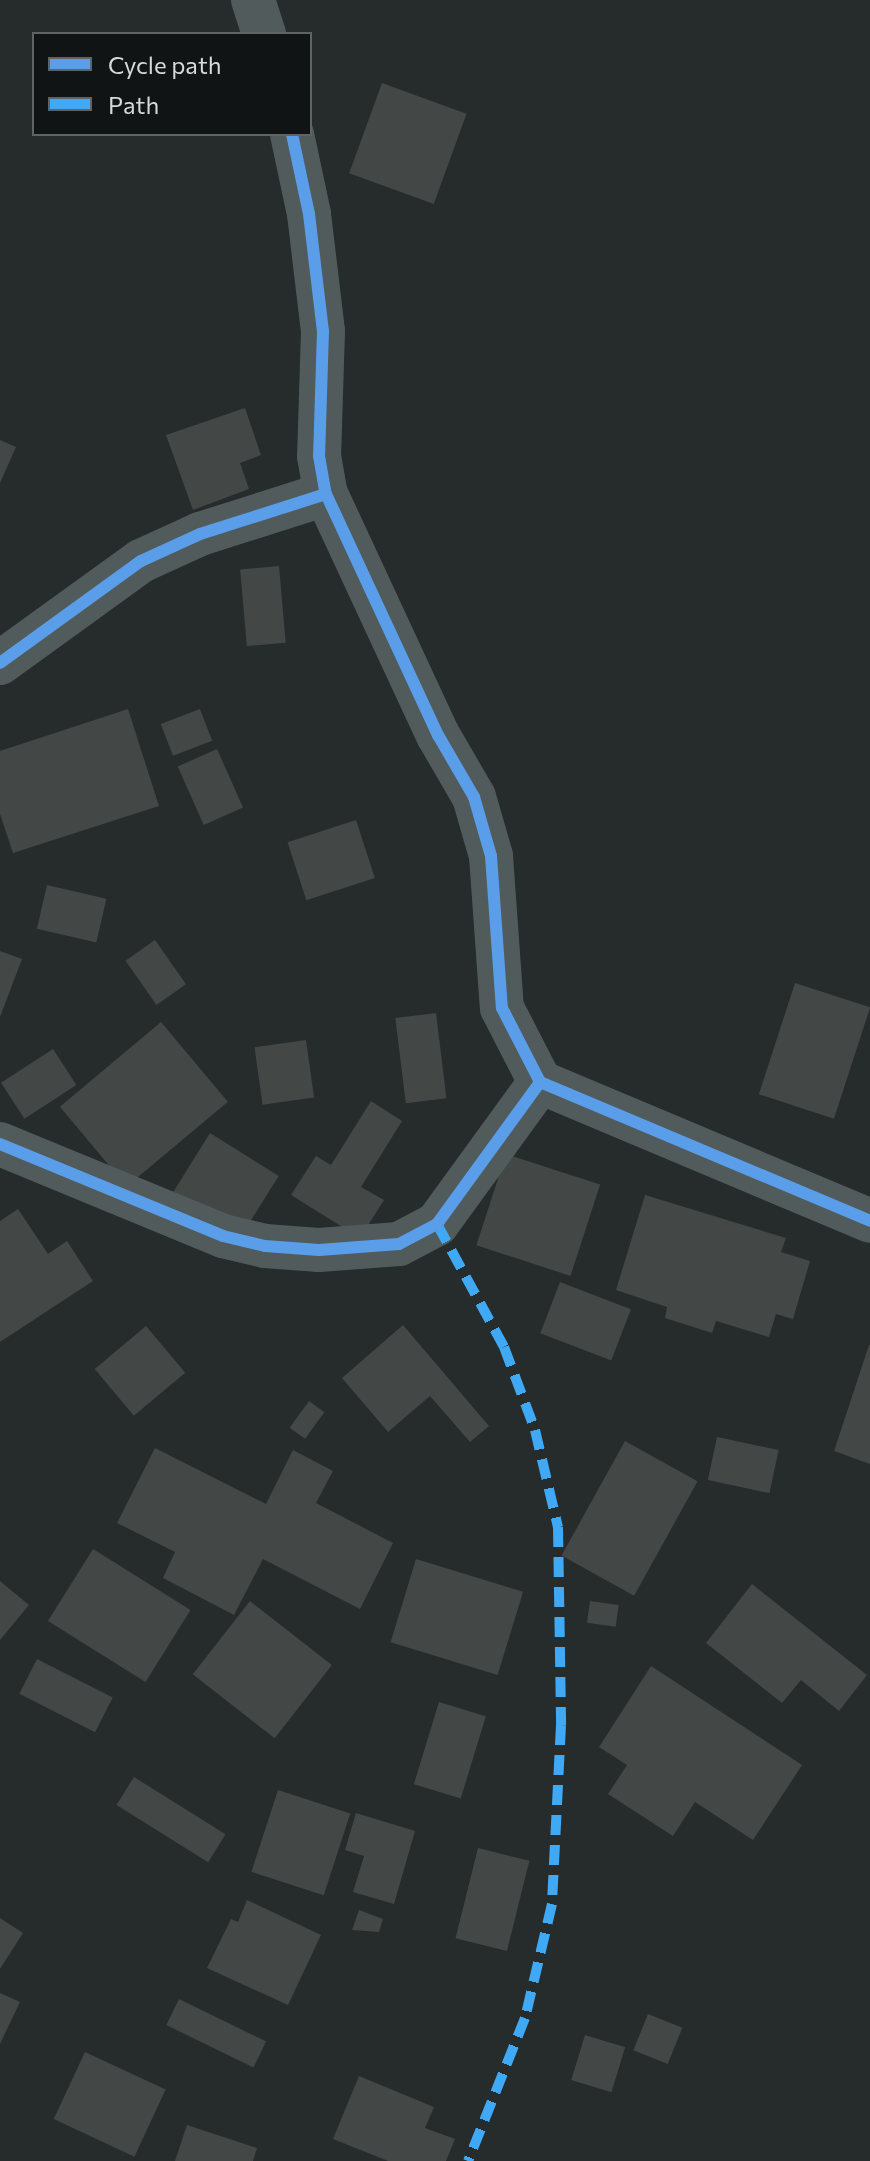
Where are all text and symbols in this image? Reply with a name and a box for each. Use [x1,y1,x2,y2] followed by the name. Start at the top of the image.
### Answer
[32,32,312,136] legend
[108,50,222,79] text: Cycle path
[108,90,159,119] text: Path

